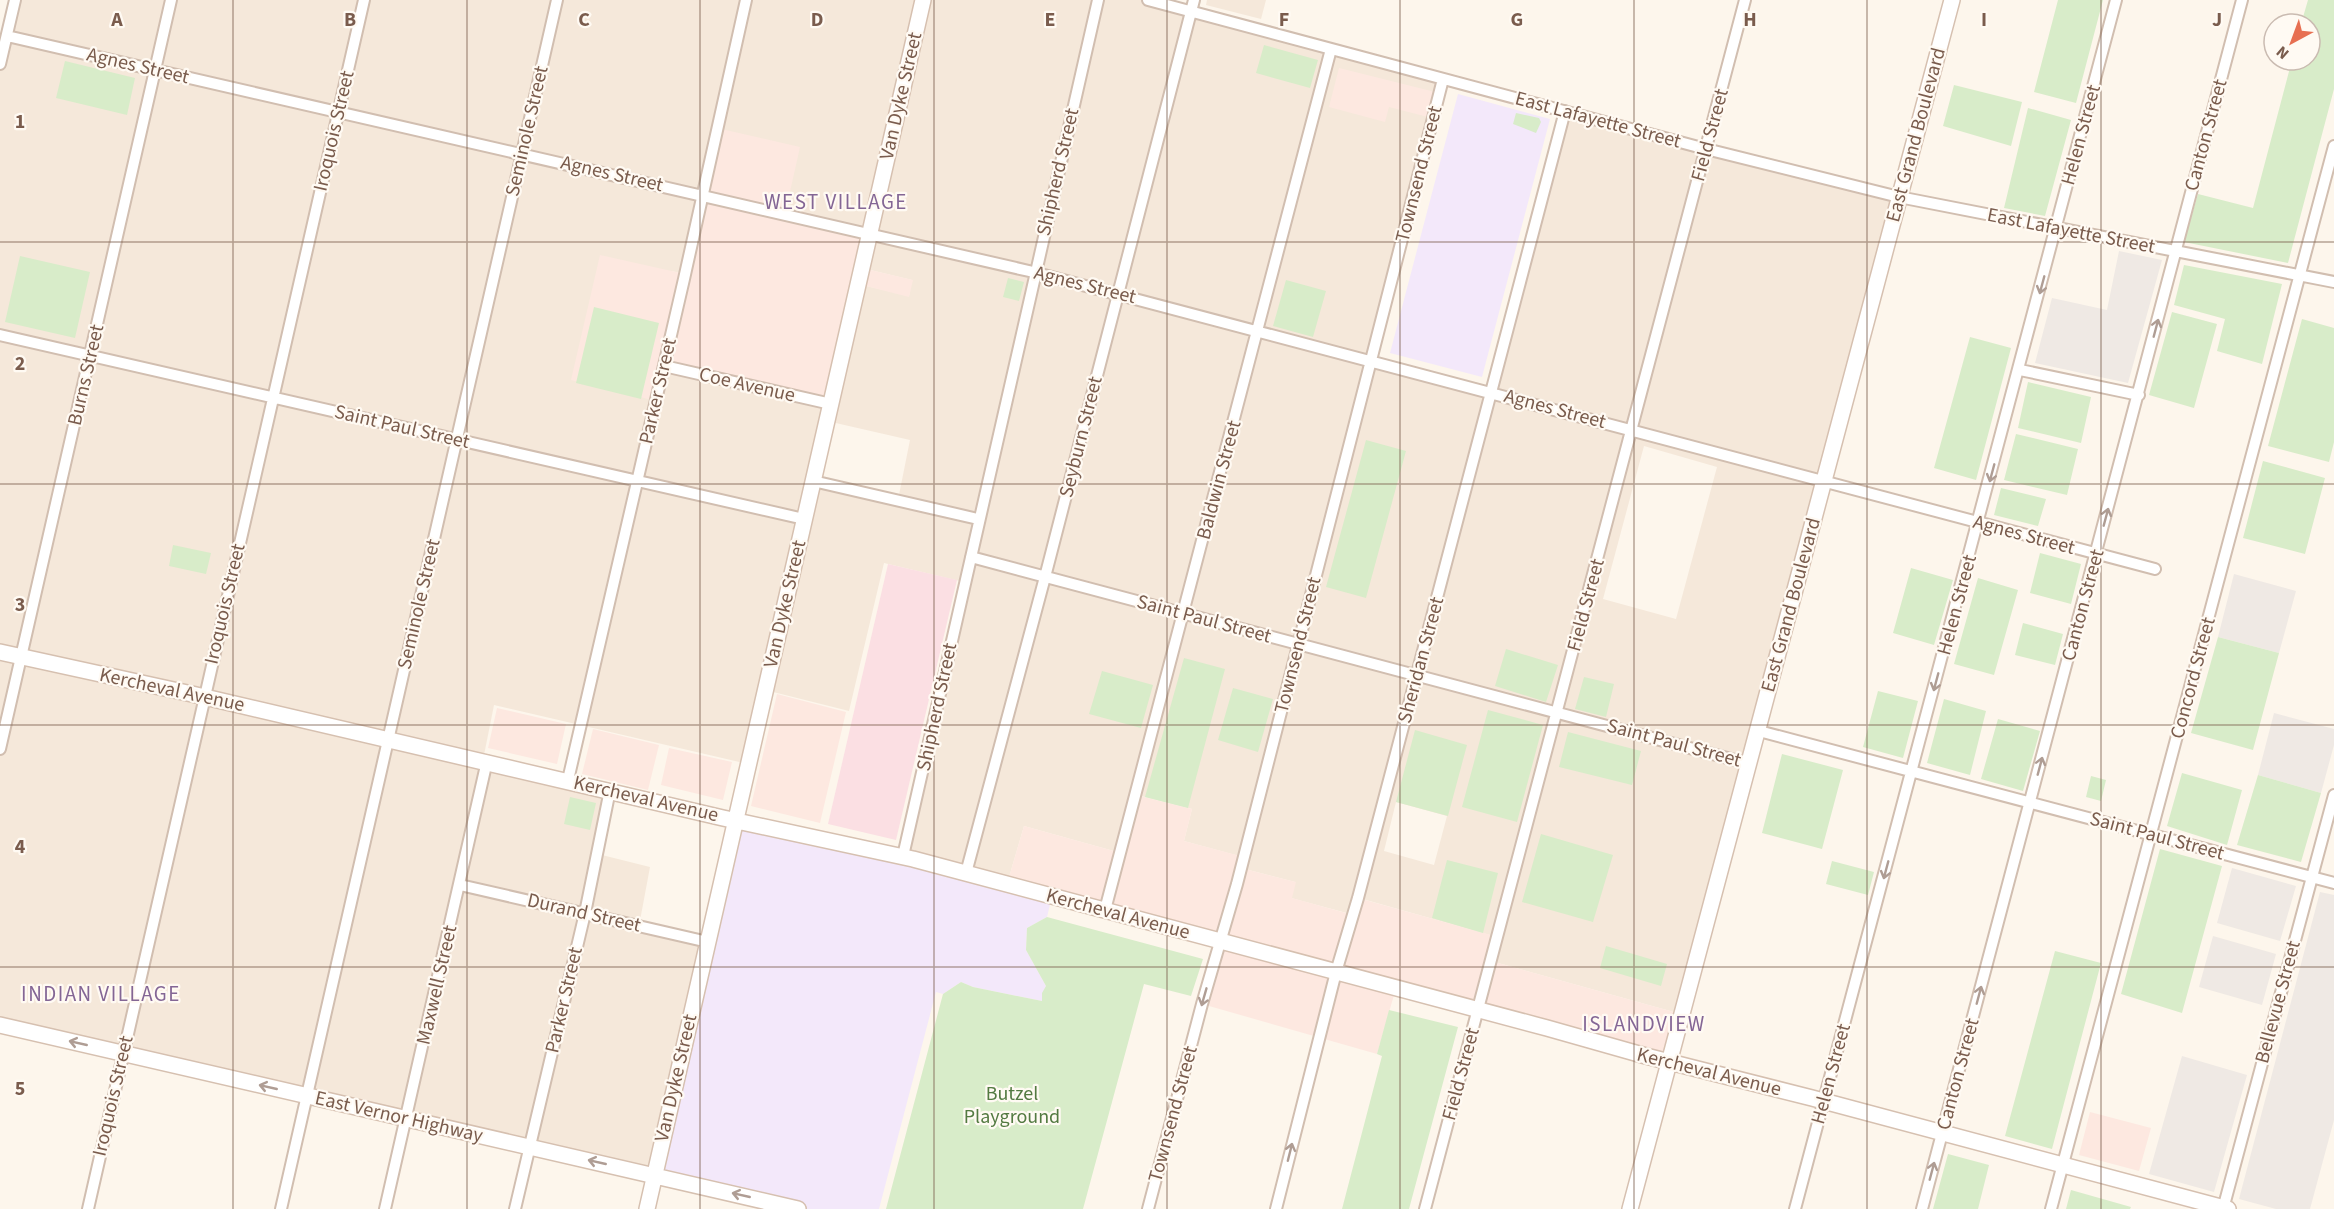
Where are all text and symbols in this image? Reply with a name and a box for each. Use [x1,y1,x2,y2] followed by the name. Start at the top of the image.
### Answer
[110,6,123,34] text: A
[344,6,356,34] text: B
[578,6,590,34] text: C
[811,6,823,34] text: D
[1045,6,1055,34] text: E
[1279,6,1289,34] text: F
[1511,6,1523,34] text: G
[1743,6,1757,34] text: H
[1981,6,1987,34] text: I
[2212,6,2222,34] text: J
[2262,12,2322,72] north arrow
[873,29,929,163] street label: Van Dyke Street
[84,41,192,91] street label: Agnes Street
[2272,41,2294,64] text: N
[1879,45,1953,225] street label: East Grand Boulevard
[498,63,556,199] street label: Seminole Street
[307,68,362,194] street label: Iroquois Street
[2178,76,2234,194] street label: Canton Street
[2054,81,2108,188] street label: Helen Street
[1512,84,1684,156] street label: East Lafayette Street
[1684,85,1736,185] street label: Field Street
[1388,102,1450,245] street label: Townsend Street
[1030,105,1086,239] street label: Shipherd Street
[15,108,25,136] text: 1
[558,149,666,199] street label: Agnes Street
[764,187,908,217] district label: WEST VILLAGE
[1985,201,2158,261] street label: East Lafayette Street
[1031,259,1139,311] street label: Agnes Street
[2036,275,2047,294] one-way arrow
[2151,319,2163,338] one-way arrow
[61,321,111,428] street label: Burns Street
[632,335,684,447] street label: Parker Street
[15,350,25,378] text: 2
[696,360,798,410] street label: Coe Avenue
[1052,373,1110,501] street label: Seyburn Street
[1501,382,1609,436] street label: Agnes Street
[332,398,473,456] street label: Saint Paul Street
[1190,417,1248,543] street label: Baldwin Street
[1986,464,1997,483] one-way arrow
[1970,508,2078,562] street label: Agnes Street
[2101,508,2113,527] one-way arrow
[1754,515,1828,695] street label: East Grand Boulevard
[390,536,448,672] street label: Seminole Street
[757,537,813,671] street label: Van Dyke Street
[198,541,253,667] street label: Iroquois Street
[2055,546,2111,664] street label: Canton Street
[1930,551,1984,658] street label: Helen Street
[1560,555,1612,655] street label: Field Street
[1267,573,1329,716] street label: Townsend Street
[1134,588,1275,650] street label: Saint Paul Street
[15,591,25,619] text: 3
[1391,594,1451,726] street label: Sheridan Street
[2163,614,2223,742] street label: Concord Street
[910,640,964,774] street label: Shipherd Street
[97,661,247,719] street label: Kercheval Avenue
[1930,672,1941,691] one-way arrow
[1604,712,1745,774] street label: Saint Paul Street
[2035,757,2047,776] one-way arrow
[571,769,721,829] street label: Kercheval Avenue
[2087,805,2228,867] street label: Saint Paul Street
[15,833,26,861] text: 4
[1879,861,1891,880] one-way arrow
[1043,881,1193,947] street label: Kercheval Avenue
[524,886,644,940] street label: Durand Street
[410,922,464,1048] street label: Maxwell Street
[2248,937,2308,1067] street label: Bellevue Street
[538,944,590,1056] street label: Parker Street
[21,979,181,1009] district label: INDIAN VILLAGE
[1974,986,1985,1005] one-way arrow
[1198,987,1209,1006] one-way arrow
[1582,1009,1706,1039] district label: ISLANDVIEW
[648,1011,704,1145] street label: Van Dyke Street
[1930,1015,1986,1133] street label: Canton Street
[1804,1020,1858,1127] street label: Helen Street
[1435,1024,1487,1124] street label: Field Street
[86,1033,141,1159] street label: Iroquois Street
[68,1037,87,1049] one-way arrow
[1634,1041,1784,1103] street label: Kercheval Avenue
[1141,1043,1205,1185] street label: Townsend Street
[15,1075,25,1103] text: 5
[258,1080,277,1092] one-way arrow
[964,1080,1060,1131] park label: Butzel Playground
[312,1084,486,1150] street label: East Vernor Highway
[1285,1143,1297,1162] one-way arrow
[588,1156,607,1168] one-way arrow
[1927,1162,1938,1181] one-way arrow
[732,1189,751,1201] one-way arrow

